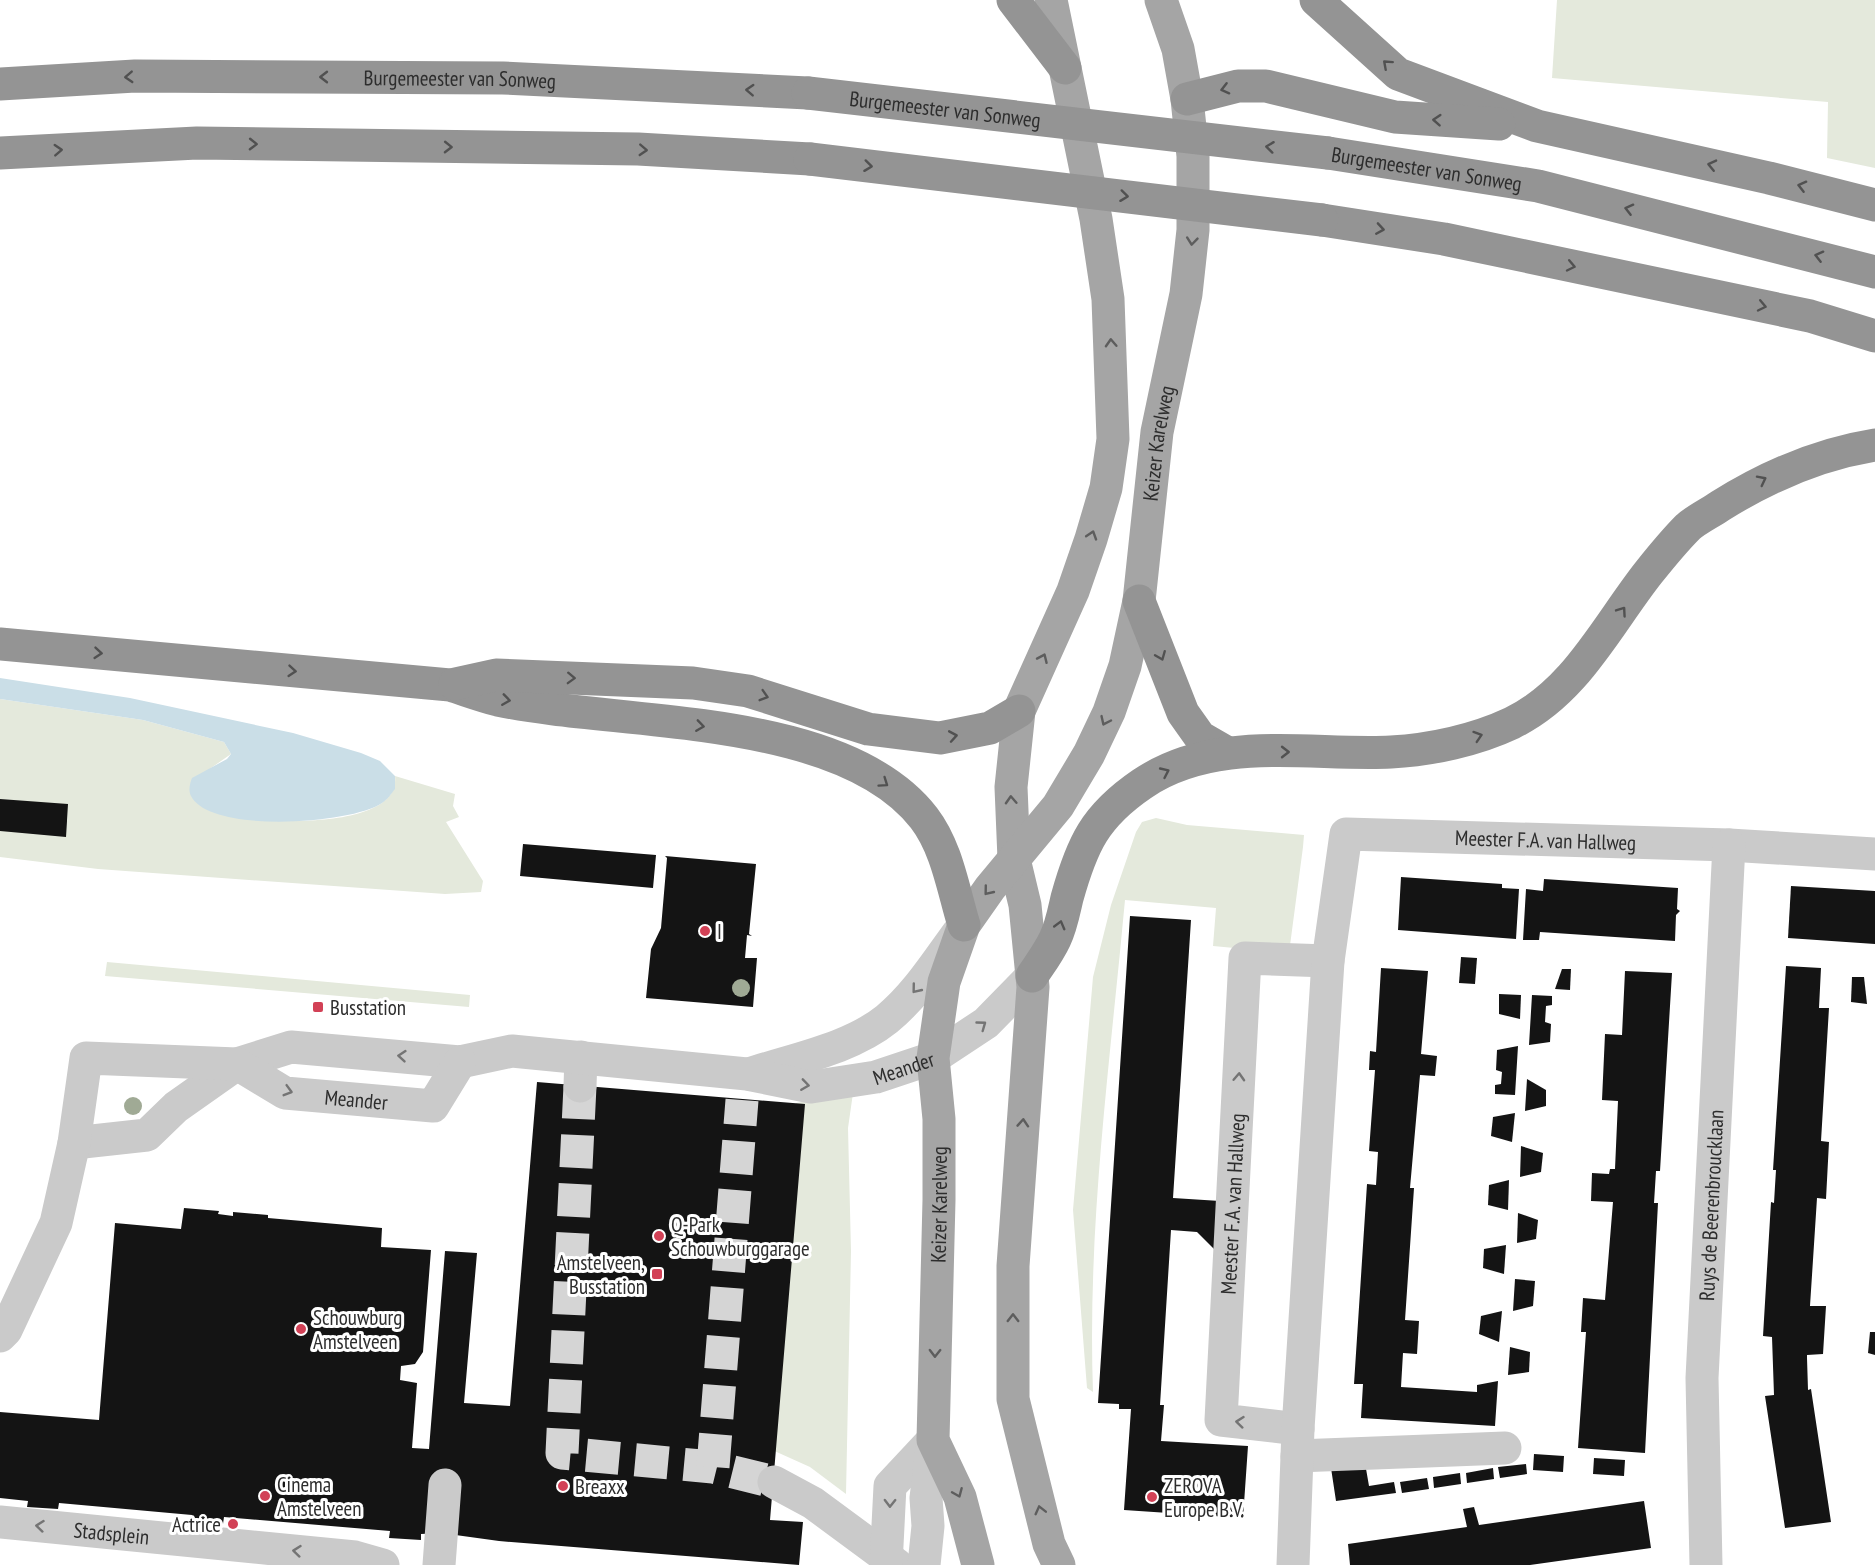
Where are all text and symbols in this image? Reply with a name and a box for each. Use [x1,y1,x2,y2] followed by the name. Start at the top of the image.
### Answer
[1383,60,1394,71] one-way arrow
[364,64,557,94] street label: Burgemeester van Sonweg
[125,70,134,83] one-way arrow
[320,71,329,83] one-way arrow
[1220,82,1230,95] one-way arrow
[745,84,754,97] one-way arrow
[848,84,1042,133] street label: Burgemeester van Sonweg
[1432,113,1441,126] one-way arrow
[249,138,258,150] one-way arrow
[444,140,453,153] one-way arrow
[1330,140,1524,197] street label: Burgemeester van Sonweg
[1265,141,1274,153] one-way arrow
[639,143,648,156] one-way arrow
[54,144,63,157] one-way arrow
[863,159,872,172] one-way arrow
[1707,160,1717,173] one-way arrow
[1797,181,1807,194] one-way arrow
[1119,189,1128,202] one-way arrow
[1625,204,1635,217] one-way arrow
[1374,222,1384,235] one-way arrow
[1186,236,1199,246] one-way arrow
[1814,251,1824,264] one-way arrow
[1566,259,1576,272] one-way arrow
[1757,299,1767,312] one-way arrow
[1104,339,1117,348] one-way arrow
[1136,383,1180,502] street label: Keizer Karelweg
[1756,476,1767,488] one-way arrow
[1085,530,1097,541] one-way arrow
[1615,607,1626,618] one-way arrow
[94,646,103,659] one-way arrow
[1154,649,1166,660] one-way arrow
[1036,653,1048,664] one-way arrow
[288,664,297,677] one-way arrow
[566,672,575,685] one-way arrow
[758,689,769,701] one-way arrow
[502,694,511,706] one-way arrow
[1100,715,1112,726] one-way arrow
[695,719,704,731] one-way arrow
[948,730,958,743] one-way arrow
[1472,731,1483,743] one-way arrow
[1280,746,1289,758] one-way arrow
[1159,767,1170,779] one-way arrow
[878,776,888,788] one-way arrow
[1005,796,1018,805] one-way arrow
[1455,824,1637,856] street label: Meester F.A. van Hallweg
[984,884,995,895] one-way arrow
[717,918,722,945] place label: I
[1052,920,1065,930] one-way arrow
[698,924,712,938] marker: I
[912,982,923,993] one-way arrow
[330,994,406,1021] place label: Busstation
[311,1000,325,1014] marker: Busstation
[975,1021,986,1032] one-way arrow
[869,1045,938,1091] street label: Meander
[398,1050,407,1063] one-way arrow
[1232,1072,1245,1081] one-way arrow
[800,1079,809,1091] one-way arrow
[323,1083,389,1115] street label: Meander
[283,1084,293,1097] one-way arrow
[1692,1109,1729,1302] street label: Ruys de Beerenbroucklaan
[1214,1113,1250,1295] street label: Meester F.A. van Hallweg
[1016,1119,1029,1128] one-way arrow
[924,1146,953,1263] street label: Keizer Karelweg
[671,1211,810,1262] place label: Q-Park Schouwburggarage
[652,1229,666,1243] marker: Q-Park Schouwburggarage
[557,1249,645,1300] place label: Amstelveen, Busstation
[650,1267,664,1281] marker: Amstelveen, Busstation
[313,1304,402,1355] place label: Schouwburg Amstelveen
[1007,1313,1019,1322] one-way arrow
[294,1322,308,1336] marker: Schouwburg Amstelveen
[928,1348,941,1357] one-way arrow
[1235,1417,1244,1429] one-way arrow
[277,1471,361,1522] place label: Cinema Amstelveen
[1164,1472,1244,1523] place label: ZEROVA Europe B.V.
[575,1473,625,1500] place label: Breaxx
[556,1479,570,1493] marker: Breaxx
[951,1487,963,1498] one-way arrow
[258,1489,272,1503] marker: Cinema Amstelveen
[1145,1490,1159,1504] marker: ZEROVA Europe B.V.
[883,1498,896,1507] one-way arrow
[1035,1505,1048,1515] one-way arrow
[172,1511,221,1538] place label: Actrice
[72,1516,151,1550] street label: Stadsplein
[226,1517,240,1531] marker: Actrice
[36,1520,45,1533] one-way arrow
[292,1545,301,1558] one-way arrow

